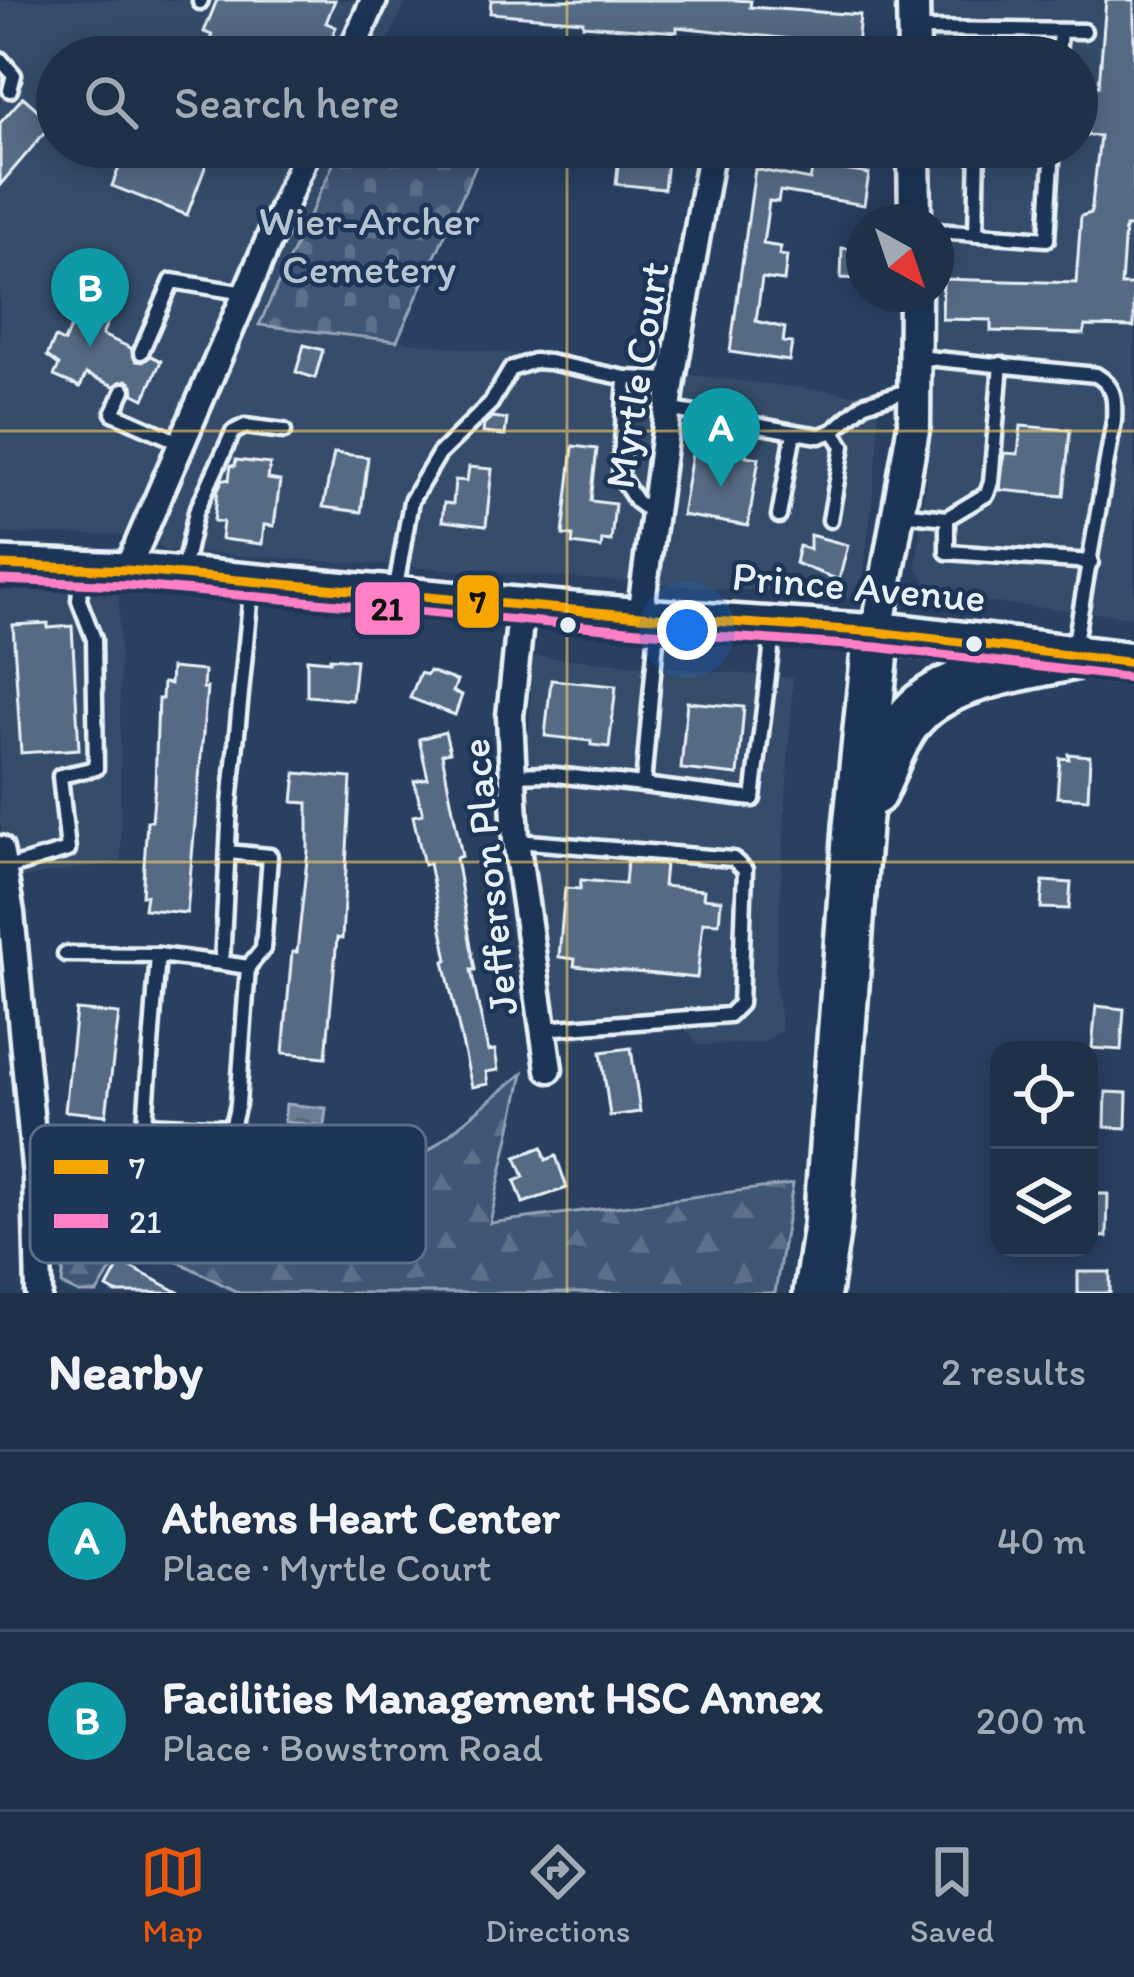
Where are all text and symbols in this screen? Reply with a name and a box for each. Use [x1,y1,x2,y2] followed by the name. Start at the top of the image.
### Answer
[36,36,1098,168] search box
[78,69,144,135] icon: search
[174,75,400,129] text: Search here
[258,195,480,294] park label: Wier-Archer Cemetery
[846,204,954,312] north arrow
[51,248,129,347] pin: B
[593,258,680,492] street label: Myrtle Court
[682,388,760,487] pin: A
[730,550,988,623] street label: Prince Avenue
[455,573,501,630] line badge: 7
[353,580,422,637] line badge: 21
[469,582,487,621] text: 7
[371,589,404,628] text: 21
[657,600,717,660] your location
[557,614,579,636] unlabelled marker
[963,633,985,655] unlabelled marker
[449,736,528,1018] street label: Jefferson Place
[990,1041,1098,1257] map controls
[990,1041,1098,1149] button: locate
[30,1125,426,1263] legend
[129,1148,145,1187] text: 7
[990,1149,1098,1257] button: layers
[129,1202,162,1241] text: 21
[48,1341,203,1402] text: Nearby
[941,1348,1086,1395] text: 2 results
[162,1490,560,1544] text: Athens Heart Center
[75,1517,99,1564] text: A
[997,1517,1086,1564] text: 40 m
[162,1544,491,1591] text: Place · Myrtle Court
[162,1670,822,1724] text: Facilities Management HSC Annex
[74,1697,100,1744] text: B
[976,1697,1086,1744] text: 200 m
[162,1724,543,1771] text: Place · Bowstrom Road
[140,1839,206,1950] tab: Map
[485,1839,630,1950] tab: Directions
[910,1839,994,1950] tab: Saved

